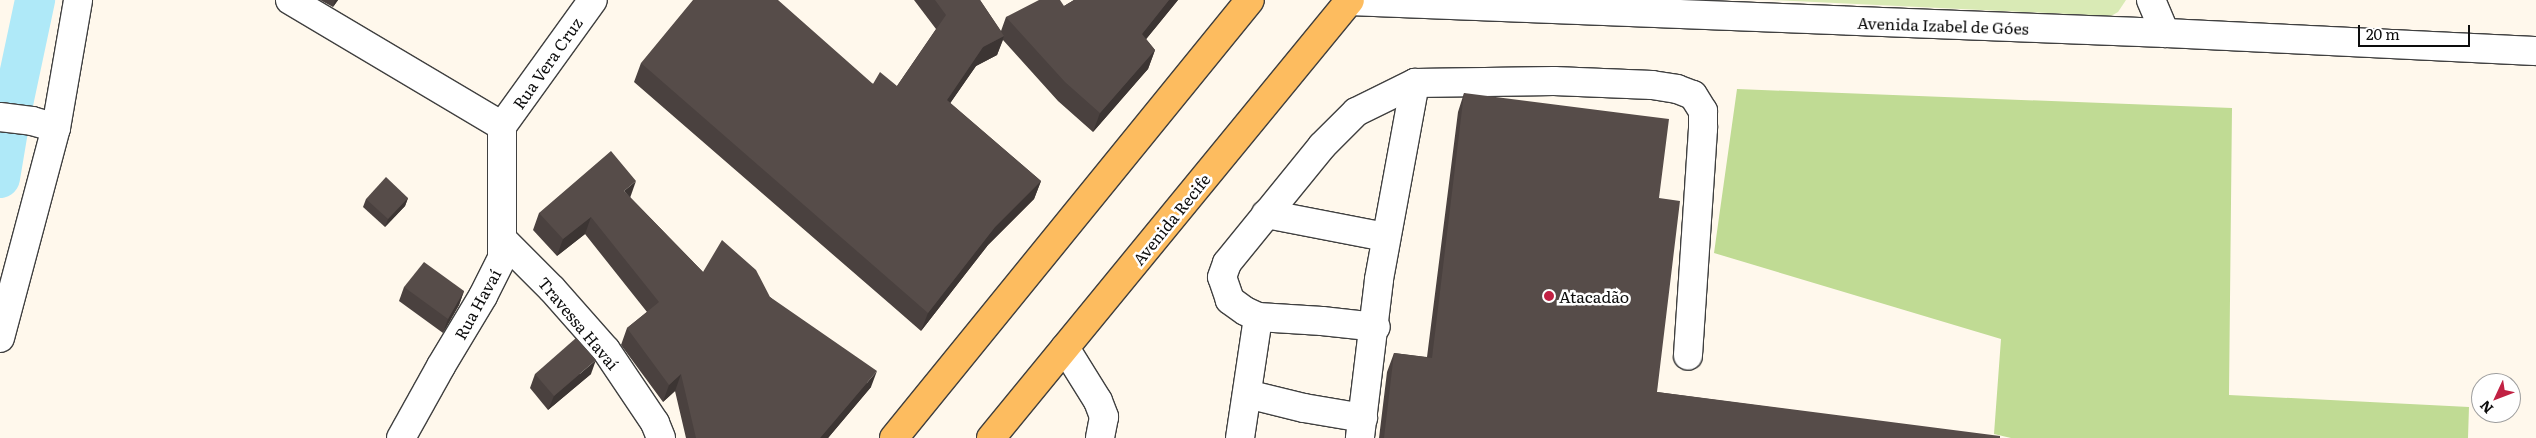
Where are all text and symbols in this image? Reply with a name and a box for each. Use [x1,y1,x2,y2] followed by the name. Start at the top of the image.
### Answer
[1857,12,2029,38] street label: Avenida Izabel de Góes
[508,14,586,112] street label: Rua Vera Cruz
[2361,15,2474,47] scale bar
[2366,22,2400,45] text: 20 m
[1128,169,1214,269] street label: Avenida Recife
[450,265,504,343] street label: Rua Havaí
[535,273,623,373] street label: Travessa Havaí
[1559,286,1629,306] place label: Atacadão
[1543,290,1555,302] marker: Atacadão
[2471,373,2521,423] north arrow
[2474,396,2497,419] text: N

